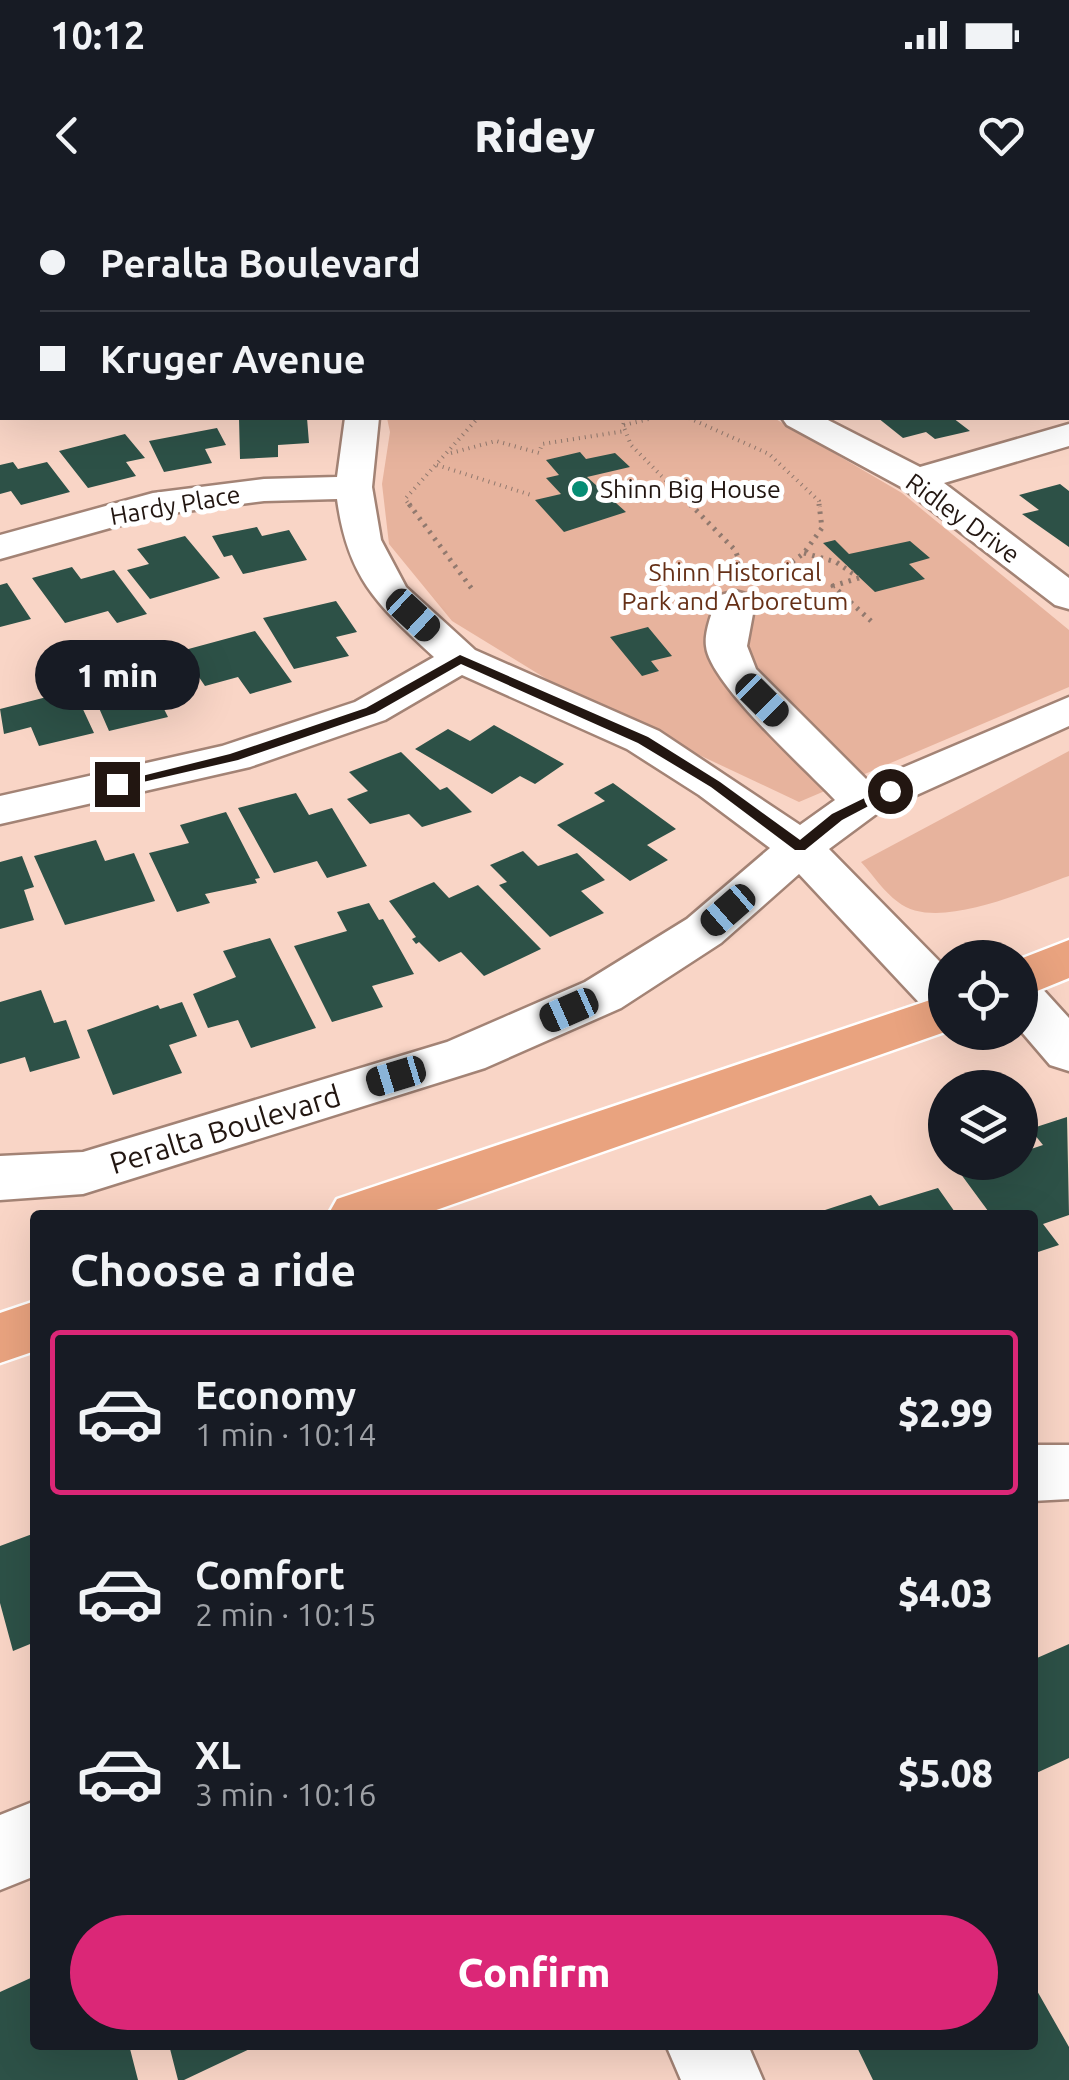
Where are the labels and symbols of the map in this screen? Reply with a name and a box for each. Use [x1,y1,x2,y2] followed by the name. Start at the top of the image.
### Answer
[901,467,1025,569] street label: Ridley Drive
[600,475,781,503] place label: Shinn Big House
[569,478,591,500] marker: Shinn Big House
[108,480,242,530] street label: Hardy Place
[622,558,848,615] park label: Shinn Historical Park and Arboretum
[381,584,445,646] car
[34,639,200,709] callout: 1 min
[730,668,794,732] car
[95,762,140,807] route end
[868,769,913,814] route start
[696,879,760,941] car
[535,984,603,1036] car
[363,1053,429,1099] car
[105,1078,345,1180] street label: Peralta Boulevard

